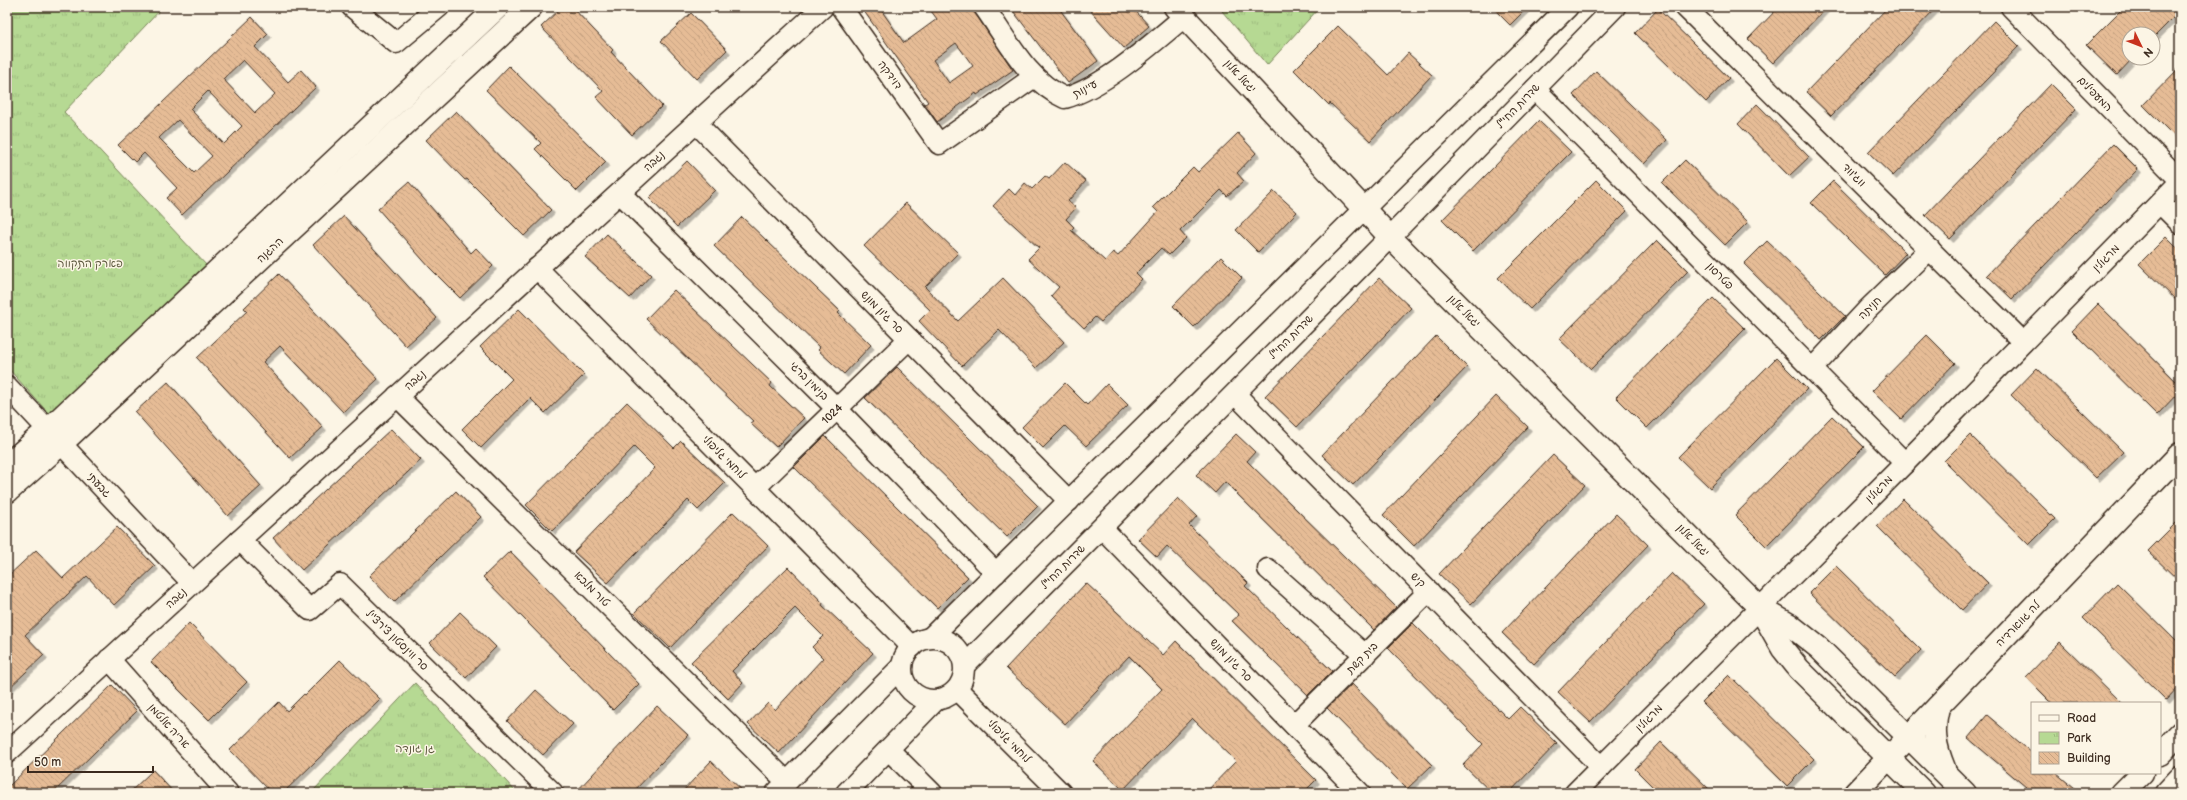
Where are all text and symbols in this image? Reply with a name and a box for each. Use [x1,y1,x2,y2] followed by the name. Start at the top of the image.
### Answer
[2121,26,2161,66] north arrow
[2140,45,2156,60] text: N
[1221,57,1259,95] street label: יגאל אלון
[875,58,905,92] street label: דוידקה
[2075,74,2115,114] street label: המעפילים
[1071,77,1100,101] street label: עיינות
[1493,81,1543,131] street label: שדרות החי"ל
[641,148,667,174] street label: נגבה
[1840,161,1868,189] street label: ווג'ווד
[254,235,286,265] street label: ההגנה
[2090,242,2122,274] street label: מרגולין
[57,257,123,270] park label: פארק התקווה
[1704,260,1736,292] street label: פטרסון
[858,288,906,336] street label: סר ג'ון מונש
[1445,292,1483,330] street label: יגאל אלון
[1856,294,1884,322] street label: חניתה
[1266,312,1316,362] street label: שדרות החי"ל
[787,359,831,403] street label: בנימין ברגי
[402,367,428,393] street label: נגבה
[819,400,845,427] street label: 1024
[700,433,749,482] street label: לוחמי גליפולי
[84,470,114,500] street label: גבעתי
[1863,473,1895,505] street label: מרגולין
[1674,521,1712,559] street label: יגאל אלון
[1038,542,1088,592] street label: שדרות החי"ל
[572,569,613,610] street label: טור מלכא
[1408,570,1428,590] street label: קיש
[163,585,189,611] street label: נגבה
[1993,598,2043,649] street label: לה גווארדיה
[363,607,431,673] street label: סר ווינסטון צ'רצ'יל
[1207,636,1255,684] street label: סר ג'ון מונש
[1343,640,1380,677] street label: בית קשת
[146,701,192,751] street label: אריה אלטמן
[1633,702,1665,734] street label: מרגולין
[2031,702,2161,774] legend
[2067,711,2096,726] text: Road
[985,717,1034,766] street label: לוחמי גליפולי
[2067,731,2091,746] text: Park
[395,742,435,755] park label: גן גונדה
[28,748,153,774] scale bar
[2067,751,2111,766] text: Building
[34,755,61,770] text: 50 m

